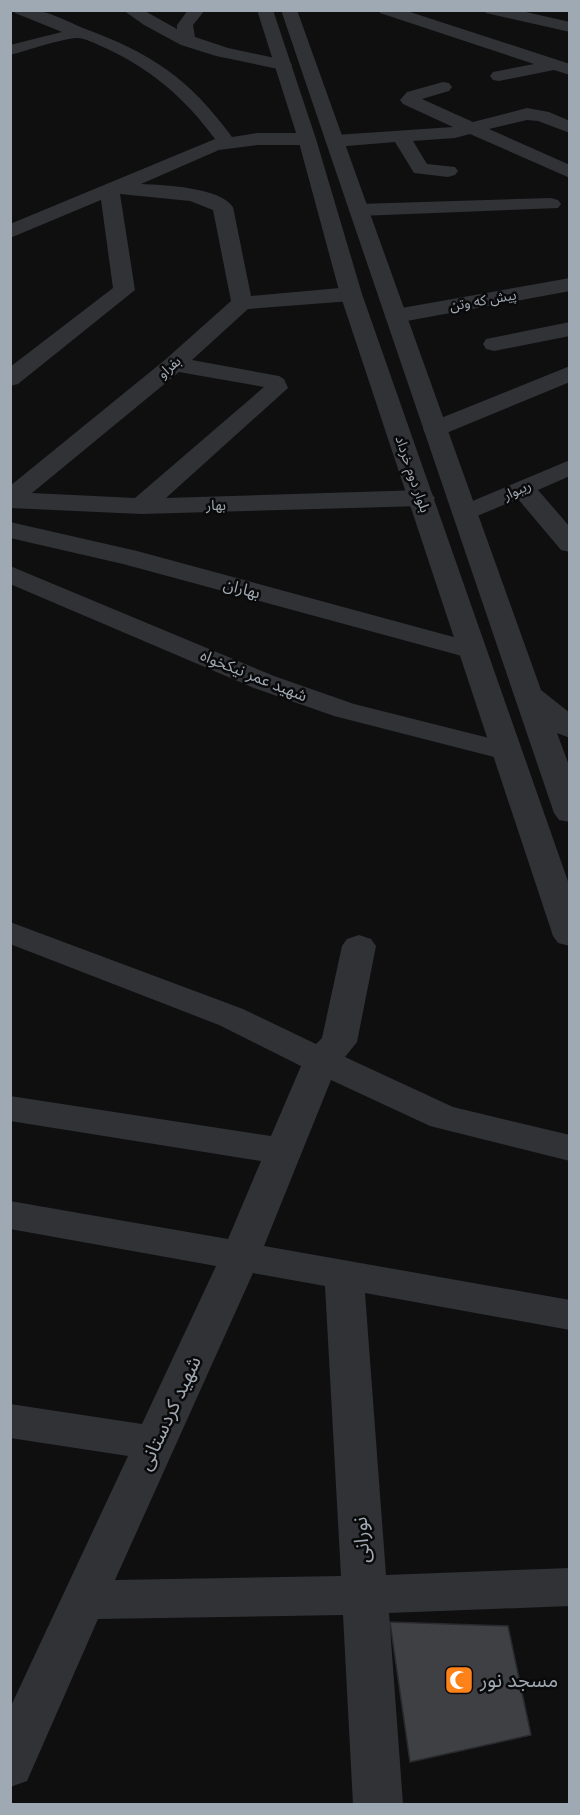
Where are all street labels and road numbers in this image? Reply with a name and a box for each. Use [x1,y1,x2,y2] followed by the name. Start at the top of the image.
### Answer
[448,285,518,316] street label: پیش که وتن
[153,352,185,382] street label: بفراو
[390,433,435,516] street label: بلوار دوم خرداد
[499,476,534,504] street label: ریبوار
[205,496,226,514] street label: بهار
[221,574,263,602] street label: بهاران
[198,644,310,706] street label: شهید عمر نیکخواه
[131,1352,206,1474] street label: شهید کردستانی
[346,1516,375,1564] street label: نورانی

